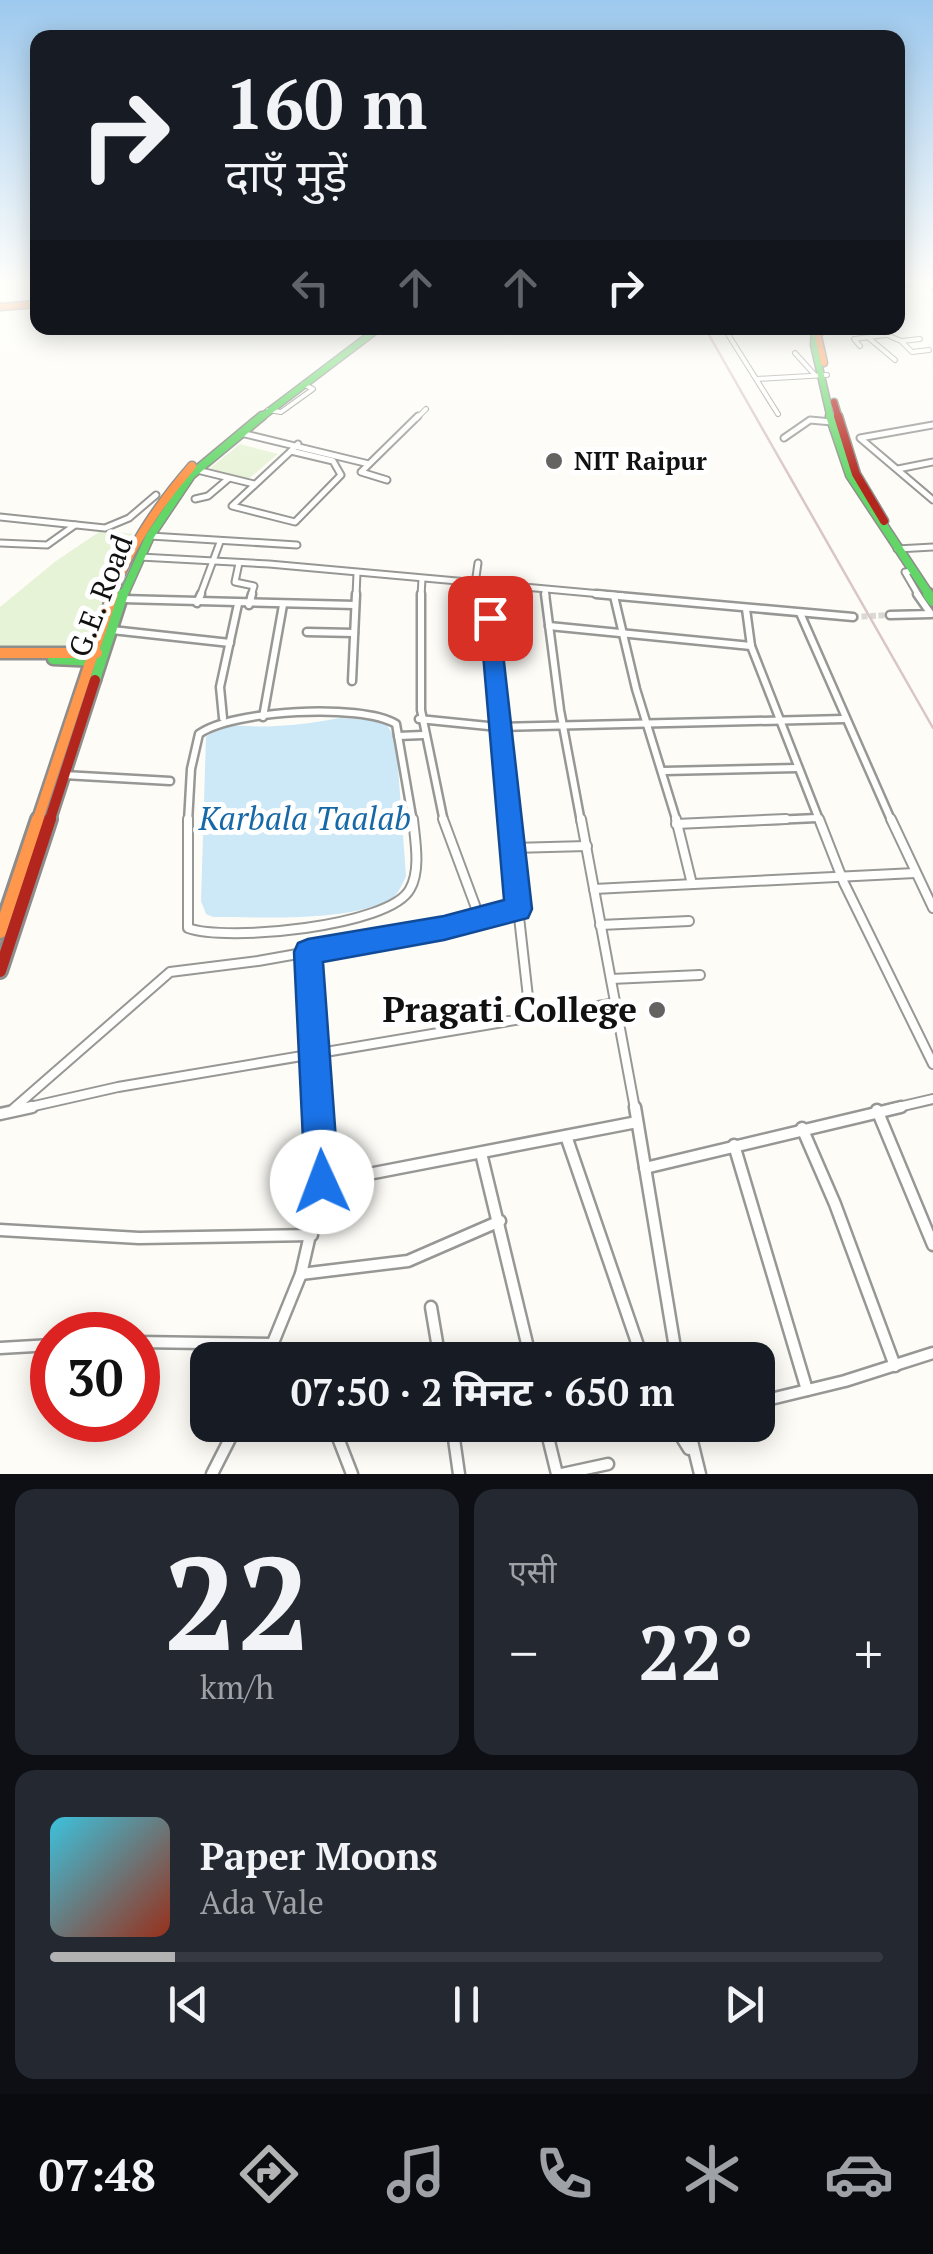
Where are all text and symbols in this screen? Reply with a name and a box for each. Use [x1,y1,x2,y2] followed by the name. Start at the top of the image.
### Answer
[225,56,427,149] text: 160 m
[60,70,190,200] icon: right
[225,145,347,205] text: दाएँ मुड़ें
[283,260,338,315] icon: left
[388,260,443,315] icon: ahead
[493,260,548,315] icon: ahead
[598,260,653,315] icon: right
[574,444,707,477] place label: NIT Raipur
[543,450,565,472] marker: NIT Raipur
[58,529,142,662] street label: G.E. Road
[448,576,533,661] pin
[463,591,518,646] icon: arrive
[198,797,411,839] water label: Karbala Taalab
[383,986,637,1032] place label: Pragati College
[646,999,668,1021] marker: Pragati College
[270,1130,374,1234] position arrow
[30,1312,160,1442] speed limit sign: 30
[291,1367,674,1417] text: 07:50 · 2 मिनट · 650 m
[164,1515,310,1687] text: 22
[509,1550,557,1592] text: एसी
[638,1602,754,1701] text: 22°
[509,1616,538,1689] text: −
[854,1616,883,1689] text: +
[200,1666,274,1708] text: km/h
[200,1831,438,1881] text: Paper Moons
[200,1881,324,1923] text: Ada Vale
[161,1977,216,2032] icon: previous
[439,1977,494,2032] icon: pause
[717,1977,772,2032] icon: next
[234,2139,304,2209] icon: directions
[381,2139,451,2209] icon: music
[529,2139,599,2209] icon: phone
[677,2139,747,2209] icon: climate
[824,2139,894,2209] icon: car
[39,2144,156,2204] text: 07:48

